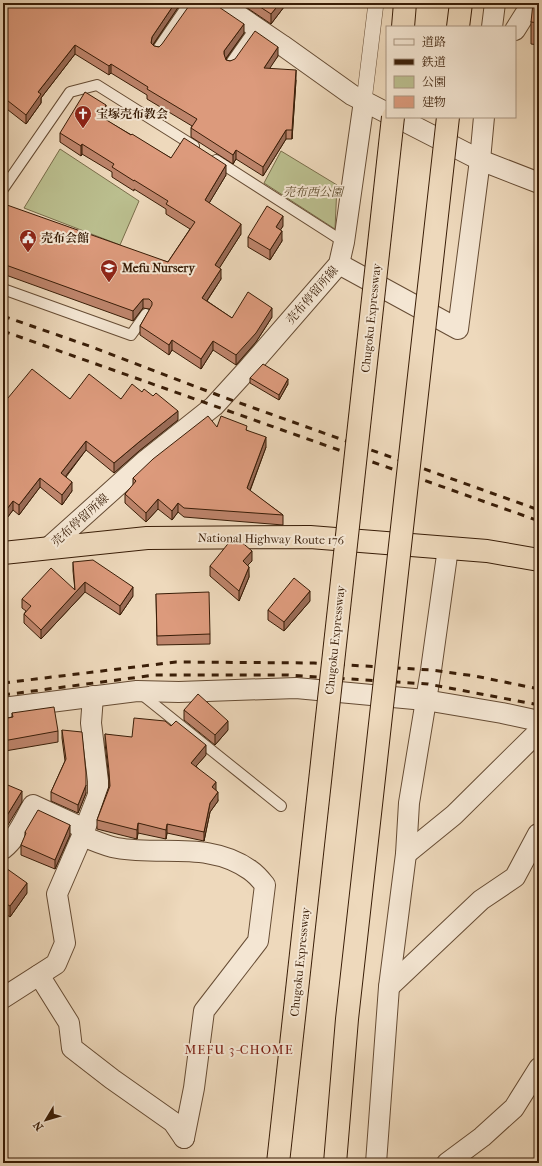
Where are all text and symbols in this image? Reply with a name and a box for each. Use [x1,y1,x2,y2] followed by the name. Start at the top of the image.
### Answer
[386,26,516,118] legend
[422,35,446,49] text: 道路
[421,55,446,69] text: 鉄道
[422,75,446,89] text: 公園
[422,95,446,109] text: 建物
[73,104,93,129] church icon: 宝塚売布教会
[96,107,168,121] place label: 宝塚売布教会
[283,185,345,199] park label: 売布西公園
[18,228,38,253] public building icon: 売布会館
[41,231,89,245] place label: 売布会館
[99,258,119,283] school or university icon: Mefu Nursery
[121,261,195,276] place label: Mefu Nursery
[358,262,384,373] street label: Chugoku Expressway
[283,263,341,327] street label: 売布停留所線
[49,491,111,549] street label: 売布停留所線
[198,531,345,547] street label: National Highway Route 176
[322,584,348,695] street label: Chugoku Expressway
[287,906,313,1017] street label: Chugoku Expressway
[184,1042,294,1057] district label: MEFU 3-CHOME
[26,1100,66,1140] north arrow
[30,1118,46,1133] text: N

